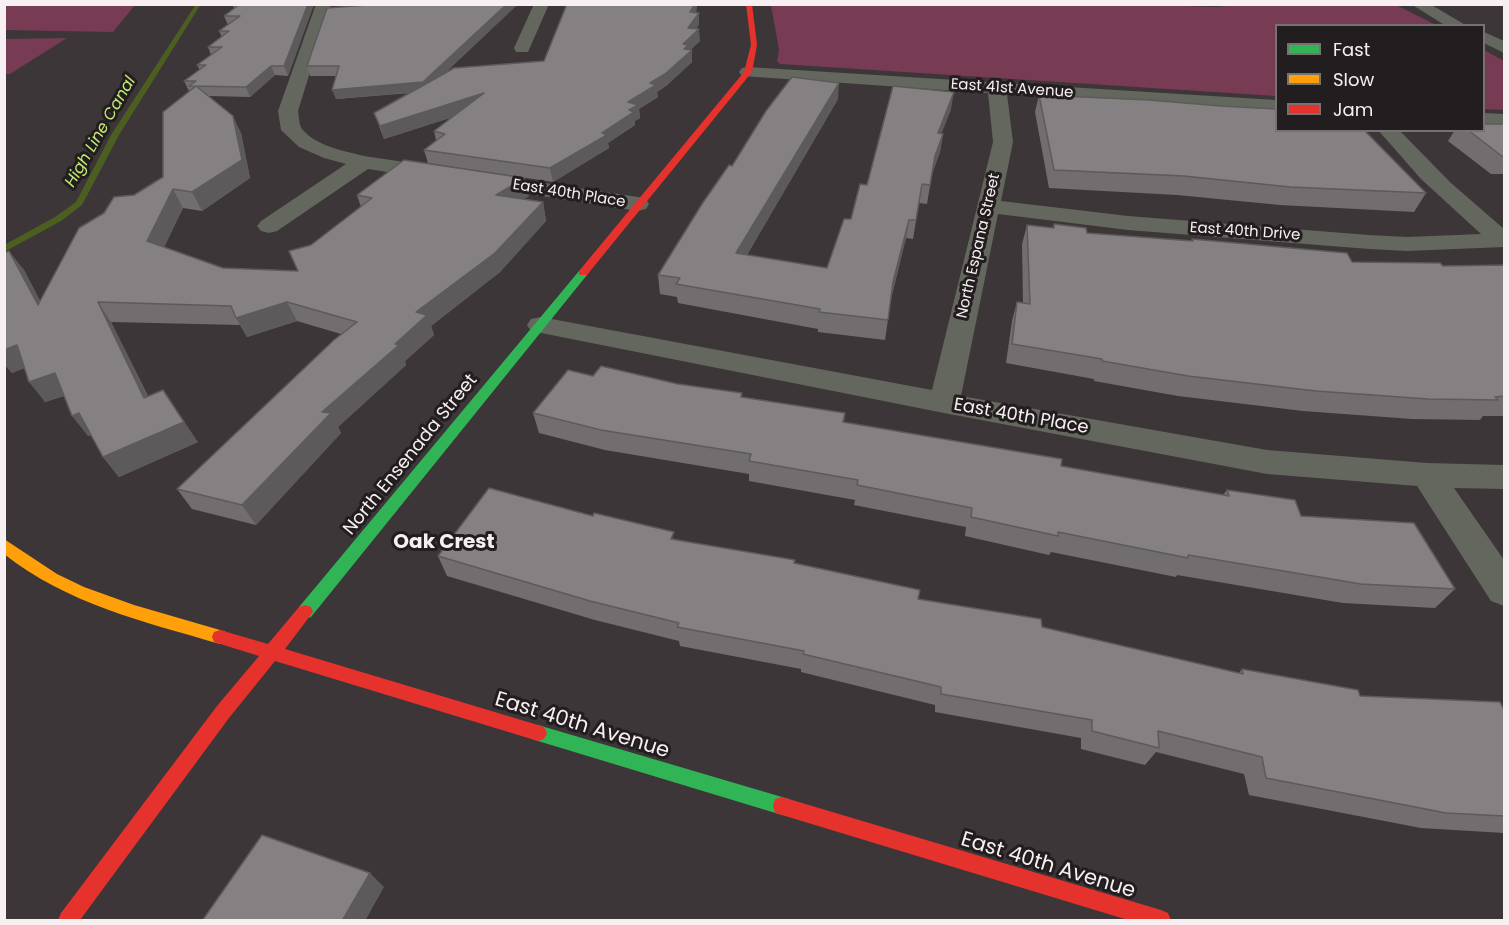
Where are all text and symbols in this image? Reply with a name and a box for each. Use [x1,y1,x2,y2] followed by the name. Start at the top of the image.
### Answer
[1275,24,1485,132] legend
[1333,37,1370,62] text: Fast
[1333,67,1374,92] text: Slow
[61,73,141,191] water label: High Line Canal
[950,76,1074,102] street label: East 41st Avenue
[1333,97,1373,122] text: Jam
[954,172,1004,320] street label: North Espana Street
[511,176,627,212] street label: East 40th Place
[1189,219,1301,245] street label: East 40th Drive
[339,370,483,540] street label: North Ensenada Street
[952,394,1090,440] street label: East 40th Place
[393,531,495,555] district label: Oak Crest
[492,687,672,765] street label: East 40th Avenue
[958,827,1138,905] street label: East 40th Avenue

